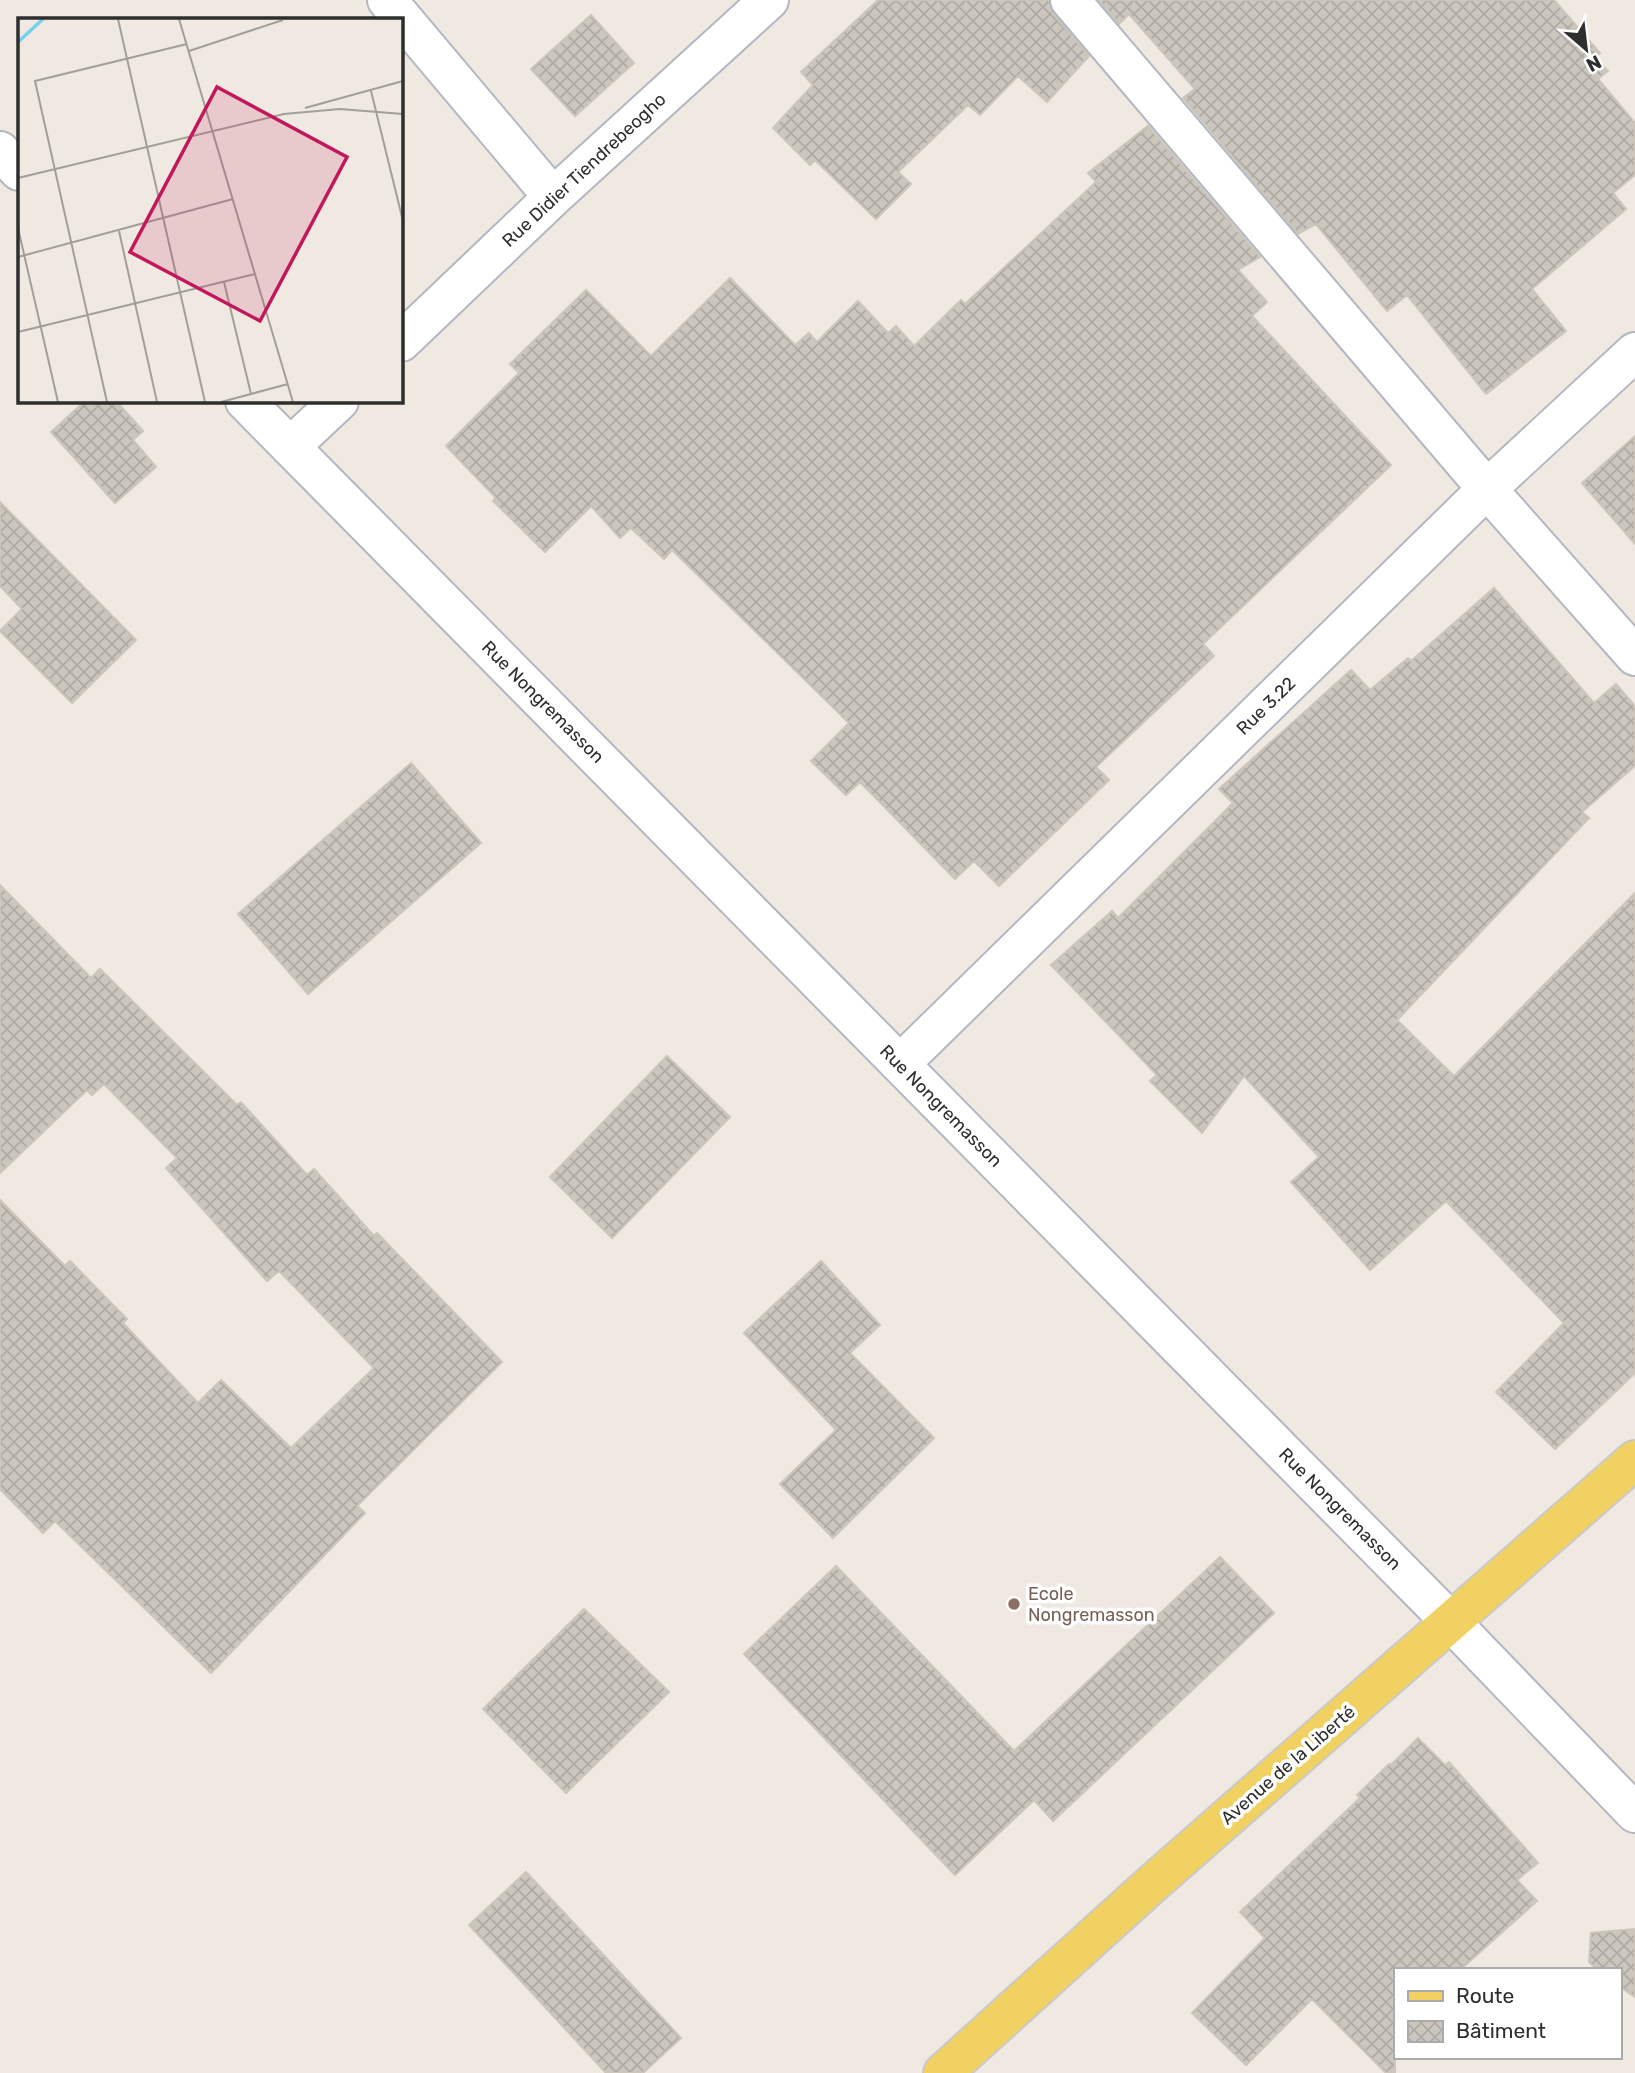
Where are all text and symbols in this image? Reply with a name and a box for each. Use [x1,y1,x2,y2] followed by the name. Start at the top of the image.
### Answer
[1551,14,1621,84] north arrow
[18,18,402,402] inset map
[1582,50,1605,77] text: N
[498,88,670,252] street label: Rue Didier Tiendrebeogho
[477,636,609,768] street label: Rue Nongremasson
[1232,673,1300,739] street label: Rue 3.22
[875,1040,1007,1172] street label: Rue Nongremasson
[1274,1443,1406,1575] street label: Rue Nongremasson
[1028,1583,1155,1626] place label: Ecole Nongremasson
[1006,1596,1022,1612] marker: Ecole Nongremasson
[1216,1701,1360,1829] street label: Avenue de la Liberté
[1394,1968,1621,2059] legend
[1456,1983,1514,2008] text: Route
[1456,2018,1546,2043] text: Bâtiment

